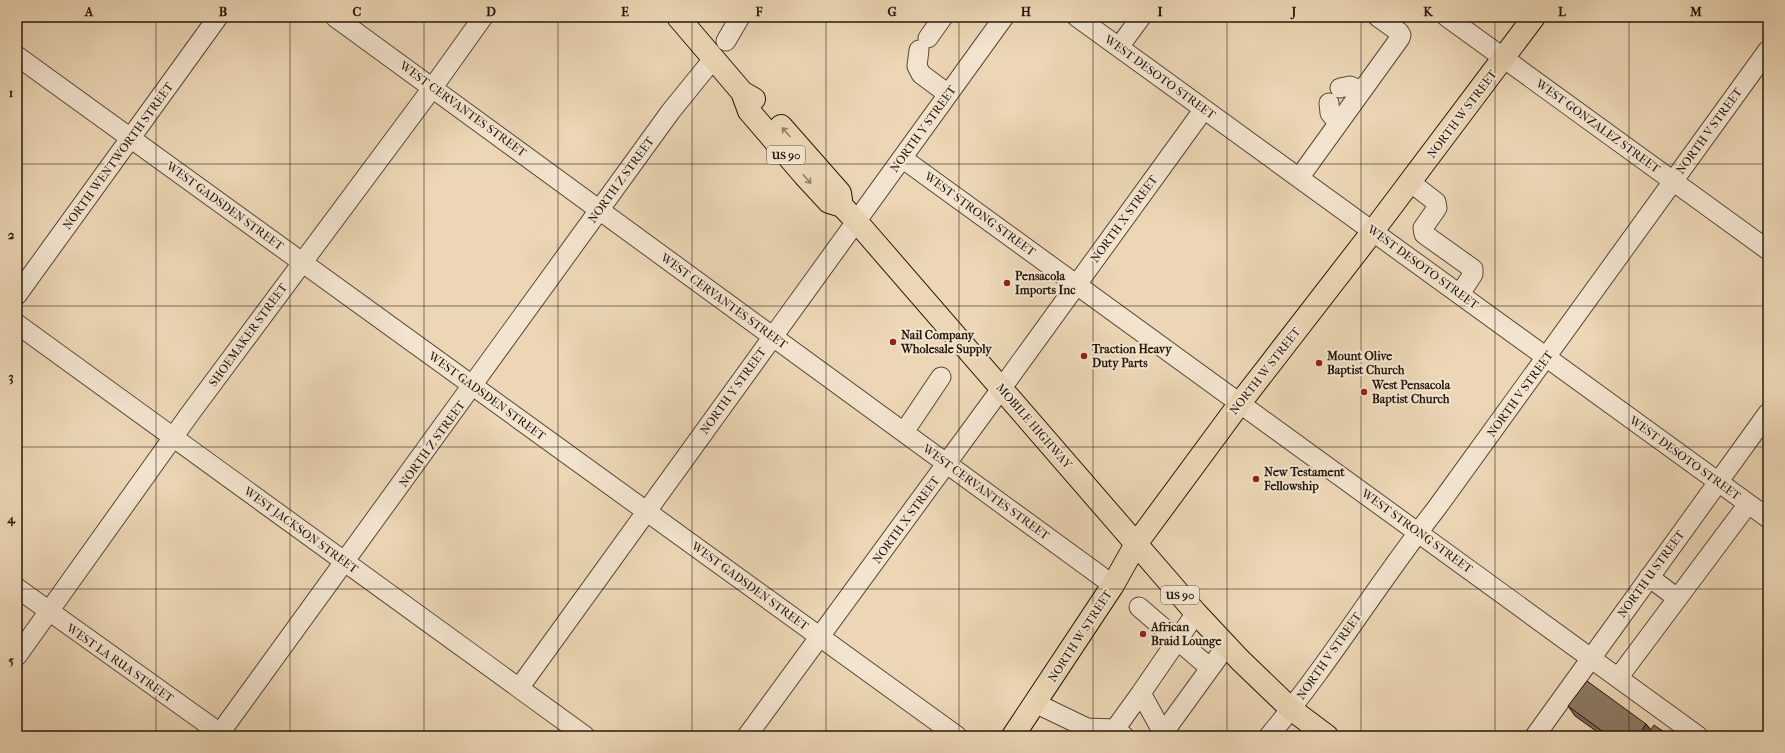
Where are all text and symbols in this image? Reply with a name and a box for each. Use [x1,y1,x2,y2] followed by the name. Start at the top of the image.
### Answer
[84,4,94,19] text: A
[219,4,228,19] text: B
[353,4,362,19] text: C
[486,4,496,19] text: D
[621,4,629,19] text: E
[755,4,763,19] text: F
[887,4,897,19] text: G
[1021,4,1032,19] text: H
[1157,4,1163,19] text: I
[1290,4,1297,20] text: J
[1423,4,1434,19] text: K
[1558,4,1567,19] text: L
[1689,4,1702,19] text: M
[1101,31,1219,123] street label: WEST DESOTO STREET
[396,58,530,160] street label: WEST CERVANTES STREET
[1424,66,1500,161] street label: NORTH W STREET
[1532,76,1663,176] street label: WEST GONZALEZ STREET
[60,79,177,232] street label: NORTH WENTWORTH STREET
[887,82,960,175] street label: NORTH Y STREET
[9,85,14,100] text: 1
[1673,85,1745,177] street label: NORTH V STREET
[781,127,791,137] one-way arrow
[585,133,658,226] street label: NORTH Z STREET
[767,146,805,164] road number: US 90
[163,158,287,254] street label: WEST GADSDEN STREET
[921,168,1039,259] street label: WEST STRONG STREET
[1088,172,1161,265] street label: NORTH X STREET
[802,173,811,183] one-way arrow
[1364,221,1482,313] street label: WEST DESOTO STREET
[8,227,15,242] text: 2
[657,250,791,352] street label: WEST CERVANTES STREET
[1015,269,1076,298] place label: Pensacola Imports Inc
[1002,278,1012,288] marker: Pensacola Imports Inc
[206,280,291,389] street label: SHOEMAKER STREET
[1227,324,1304,417] street label: NORTH W STREET
[900,328,992,357] place label: Nail Company Wholesale Supply
[888,337,898,347] marker: Nail Company Wholesale Supply
[1091,342,1172,371] place label: Traction Heavy Duty Parts
[697,344,770,437] street label: NORTH Y STREET
[425,348,549,444] street label: WEST GADSDEN STREET
[1484,348,1556,440] street label: NORTH V STREET
[1326,349,1405,378] place label: Mount Olive Baptist Church
[1079,351,1089,361] marker: Traction Heavy Duty Parts
[1314,358,1324,368] marker: Mount Olive Baptist Church
[8,369,14,385] text: 3
[1371,378,1451,407] place label: West Pensacola Baptist Church
[993,381,1075,472] street label: MOBILE HIGHWAY
[1359,387,1369,397] marker: West Pensacola Baptist Church
[396,397,469,490] street label: NORTH Z STREET
[1626,412,1744,504] street label: WEST DESOTO STREET
[919,441,1053,543] street label: WEST CERVANTES STREET
[1263,465,1345,494] place label: New Testament Fellowship
[870,473,943,566] street label: NORTH X STREET
[1251,474,1261,484] marker: New Testament Fellowship
[240,483,361,577] street label: WEST JACKSON STREET
[1358,485,1476,576] street label: WEST STRONG STREET
[6,511,16,527] text: 4
[1615,527,1688,620] street label: NORTH U STREET
[688,538,812,634] street label: WEST GADSDEN STREET
[1161,586,1199,604] road number: US 90
[1045,587,1115,685] street label: NORTH W STREET
[1294,609,1365,702] street label: NORTH V STREET
[63,620,177,706] street label: WEST LA RUA STREET
[1150,620,1221,649] place label: African Braid Lounge
[1138,629,1148,639] marker: African Braid Lounge
[8,653,14,668] text: 5

